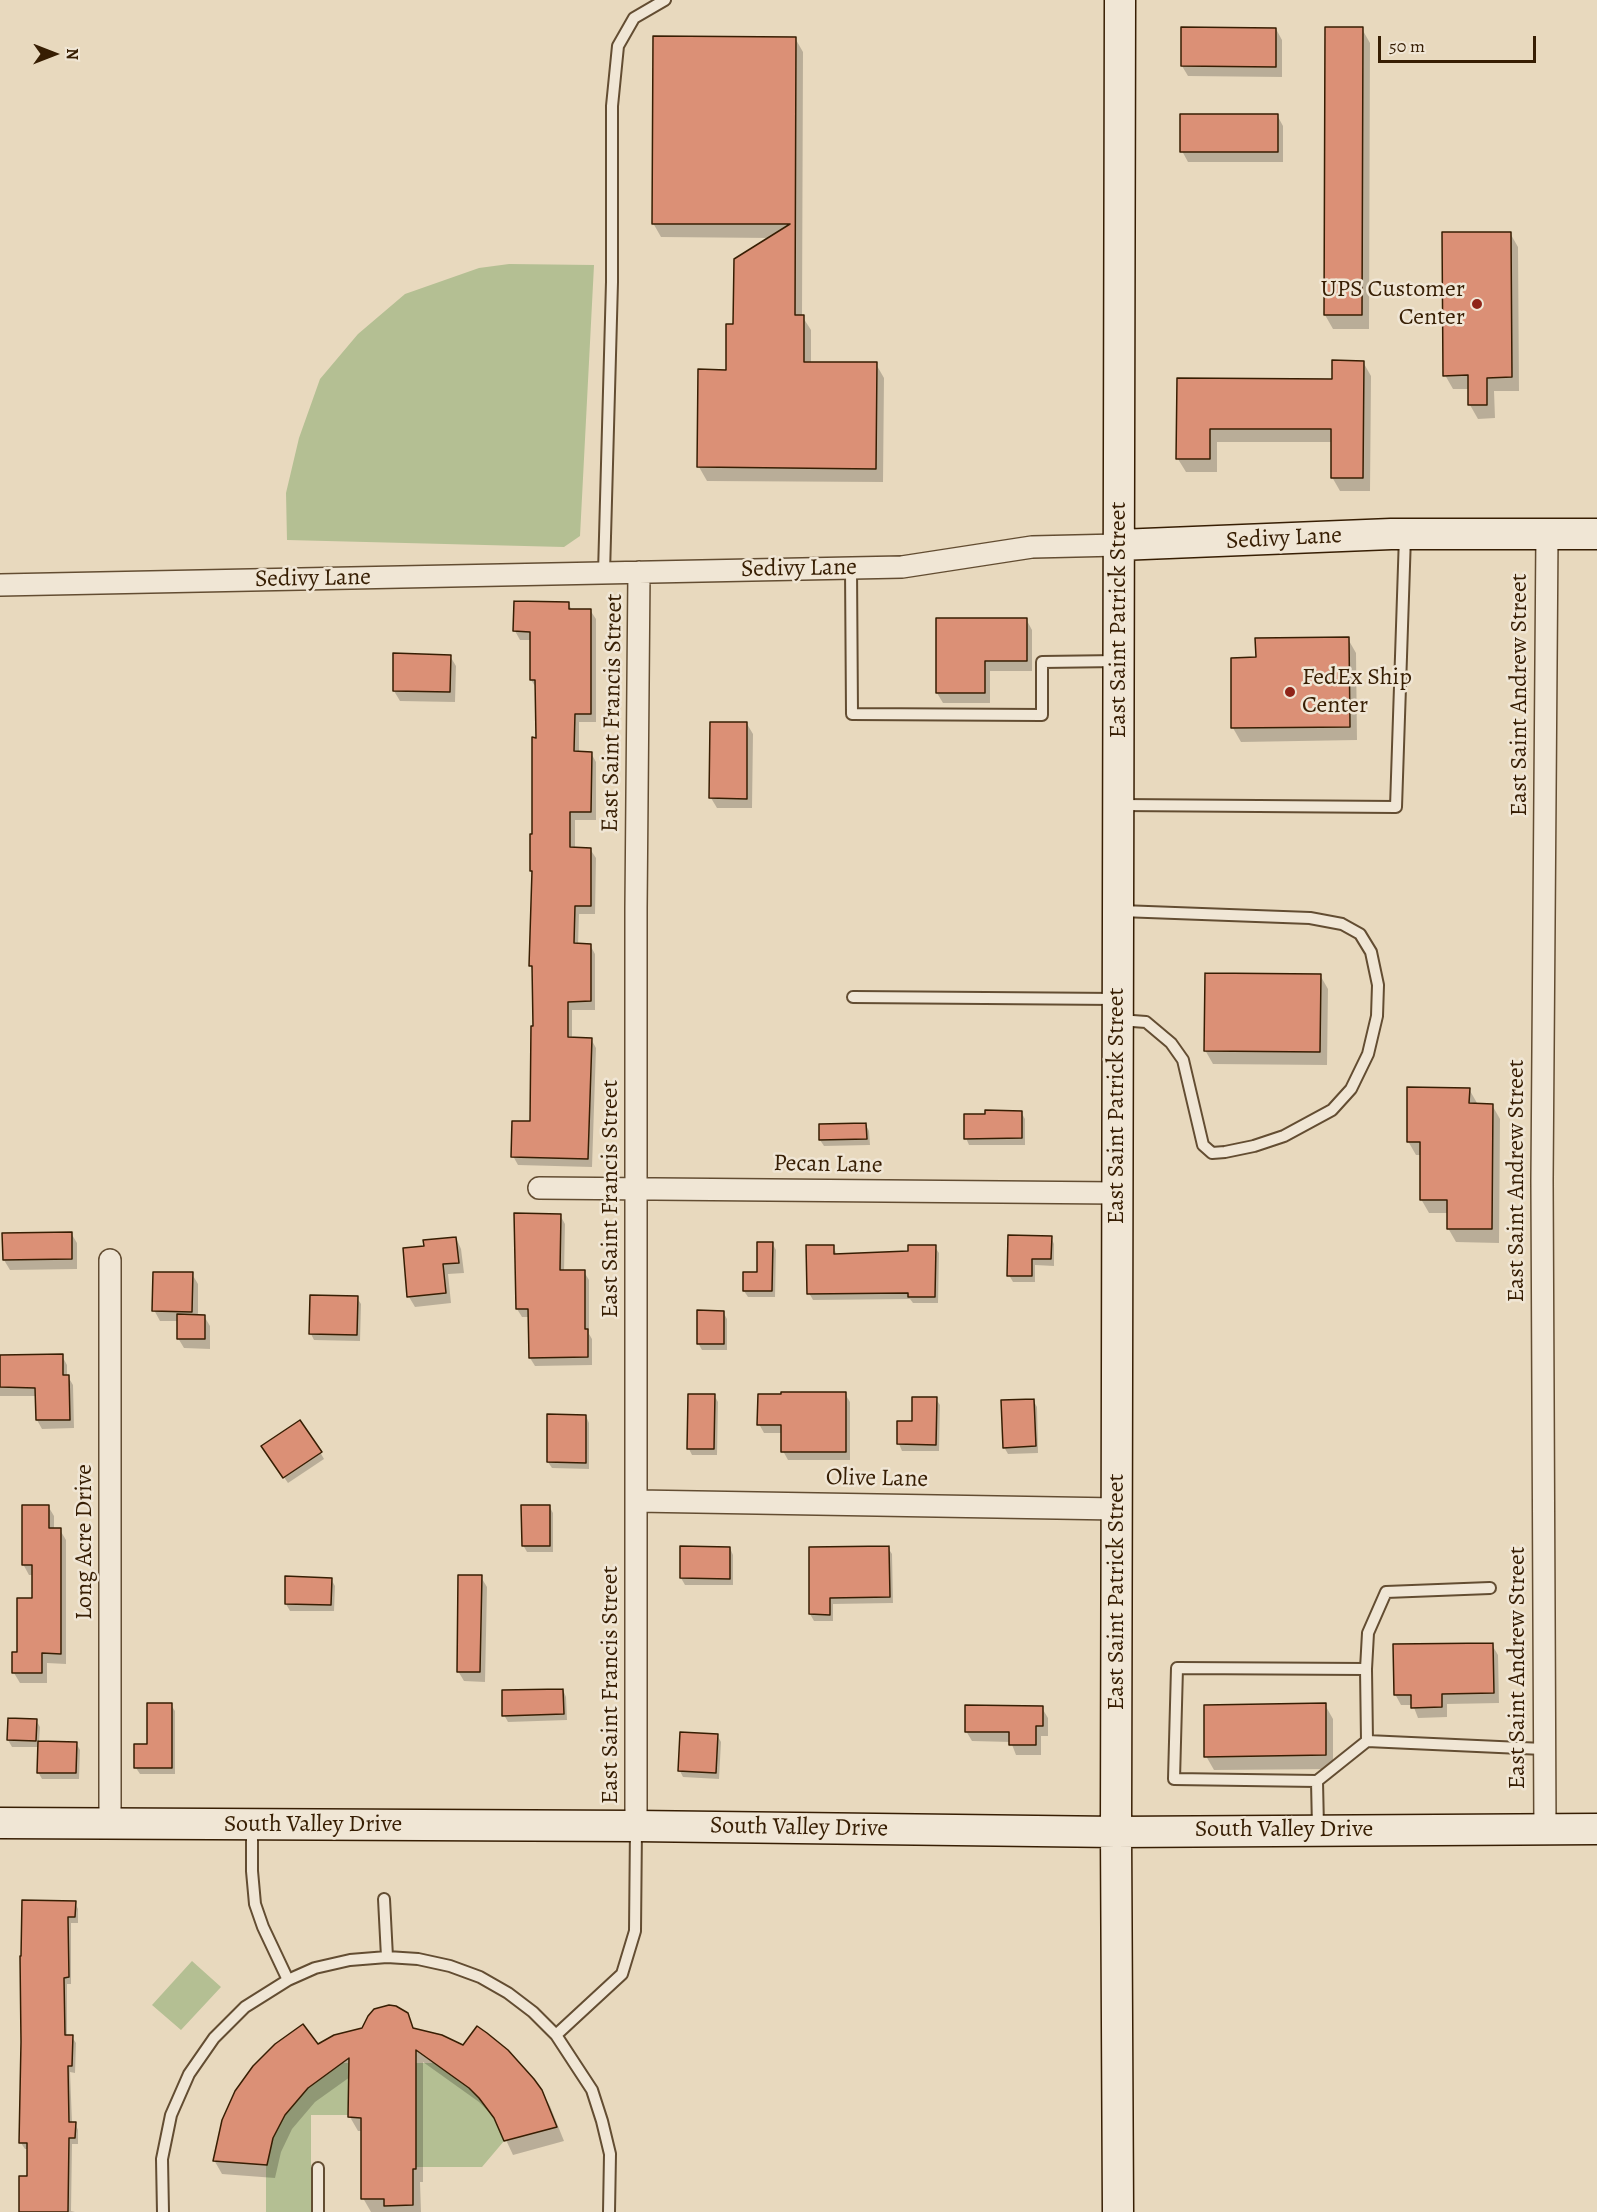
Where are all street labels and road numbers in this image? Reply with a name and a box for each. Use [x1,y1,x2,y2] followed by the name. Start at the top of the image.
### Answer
[1105,502,1133,738] street label: East Saint Patrick Street
[1225,522,1343,556] street label: Sedivy Lane
[741,554,857,584] street label: Sedivy Lane
[255,564,371,594] street label: Sedivy Lane
[1506,573,1534,817] street label: East Saint Andrew Street
[597,593,629,833] street label: East Saint Francis Street
[1103,988,1131,1224] street label: East Saint Patrick Street
[1503,1059,1531,1303] street label: East Saint Andrew Street
[597,1080,625,1318] street label: East Saint Francis Street
[773,1150,883,1180] street label: Pecan Lane
[71,1464,99,1620] street label: Long Acre Drive
[826,1464,928,1494] street label: Olive Lane
[1103,1474,1131,1710] street label: East Saint Patrick Street
[1504,1546,1532,1790] street label: East Saint Andrew Street
[597,1566,625,1804] street label: East Saint Francis Street
[224,1811,402,1839] street label: South Valley Drive
[710,1812,888,1844] street label: South Valley Drive
[1195,1816,1373,1844] street label: South Valley Drive

